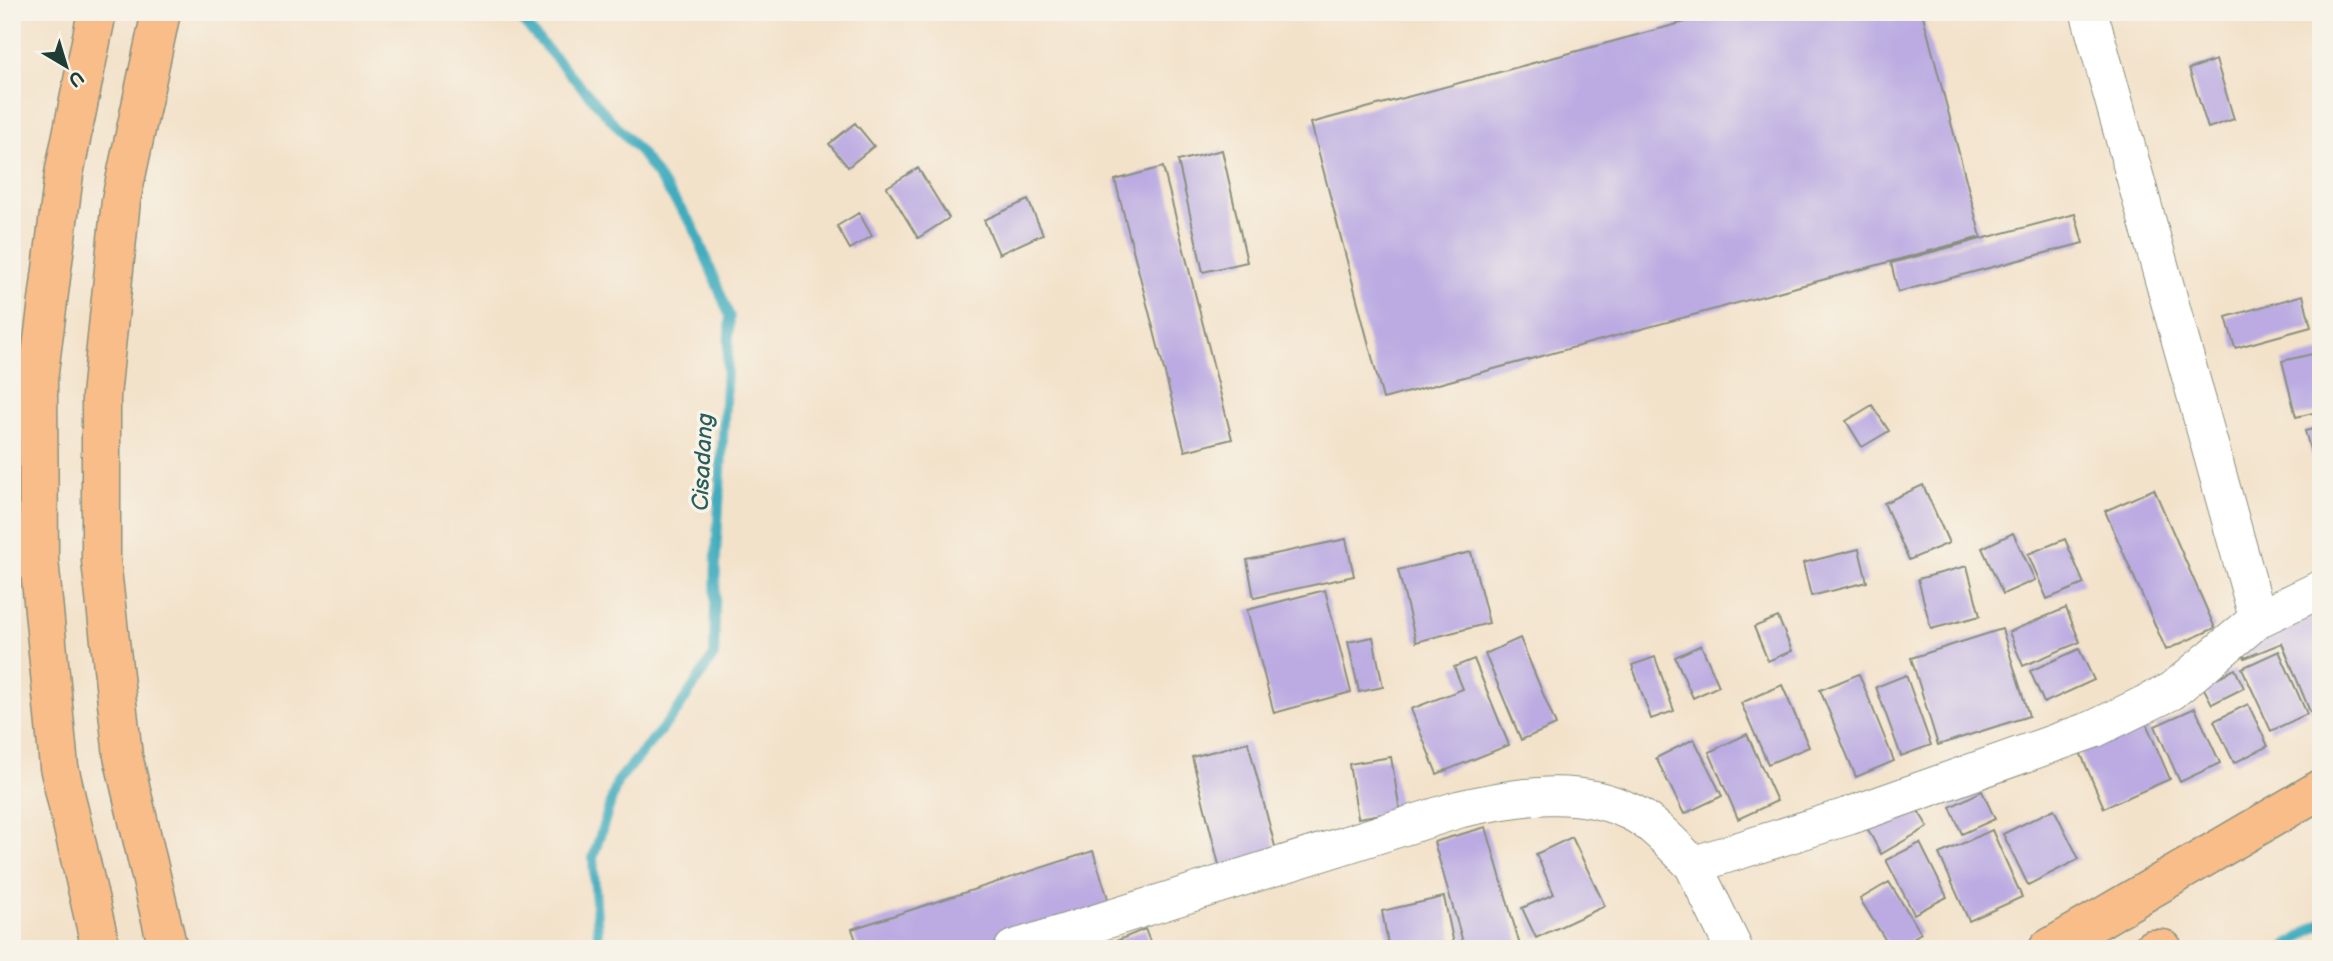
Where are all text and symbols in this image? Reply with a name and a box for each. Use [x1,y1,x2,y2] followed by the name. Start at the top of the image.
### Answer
[32,32,102,102] north arrow
[63,65,88,91] text: U
[686,412,720,512] water label: Cisadang

